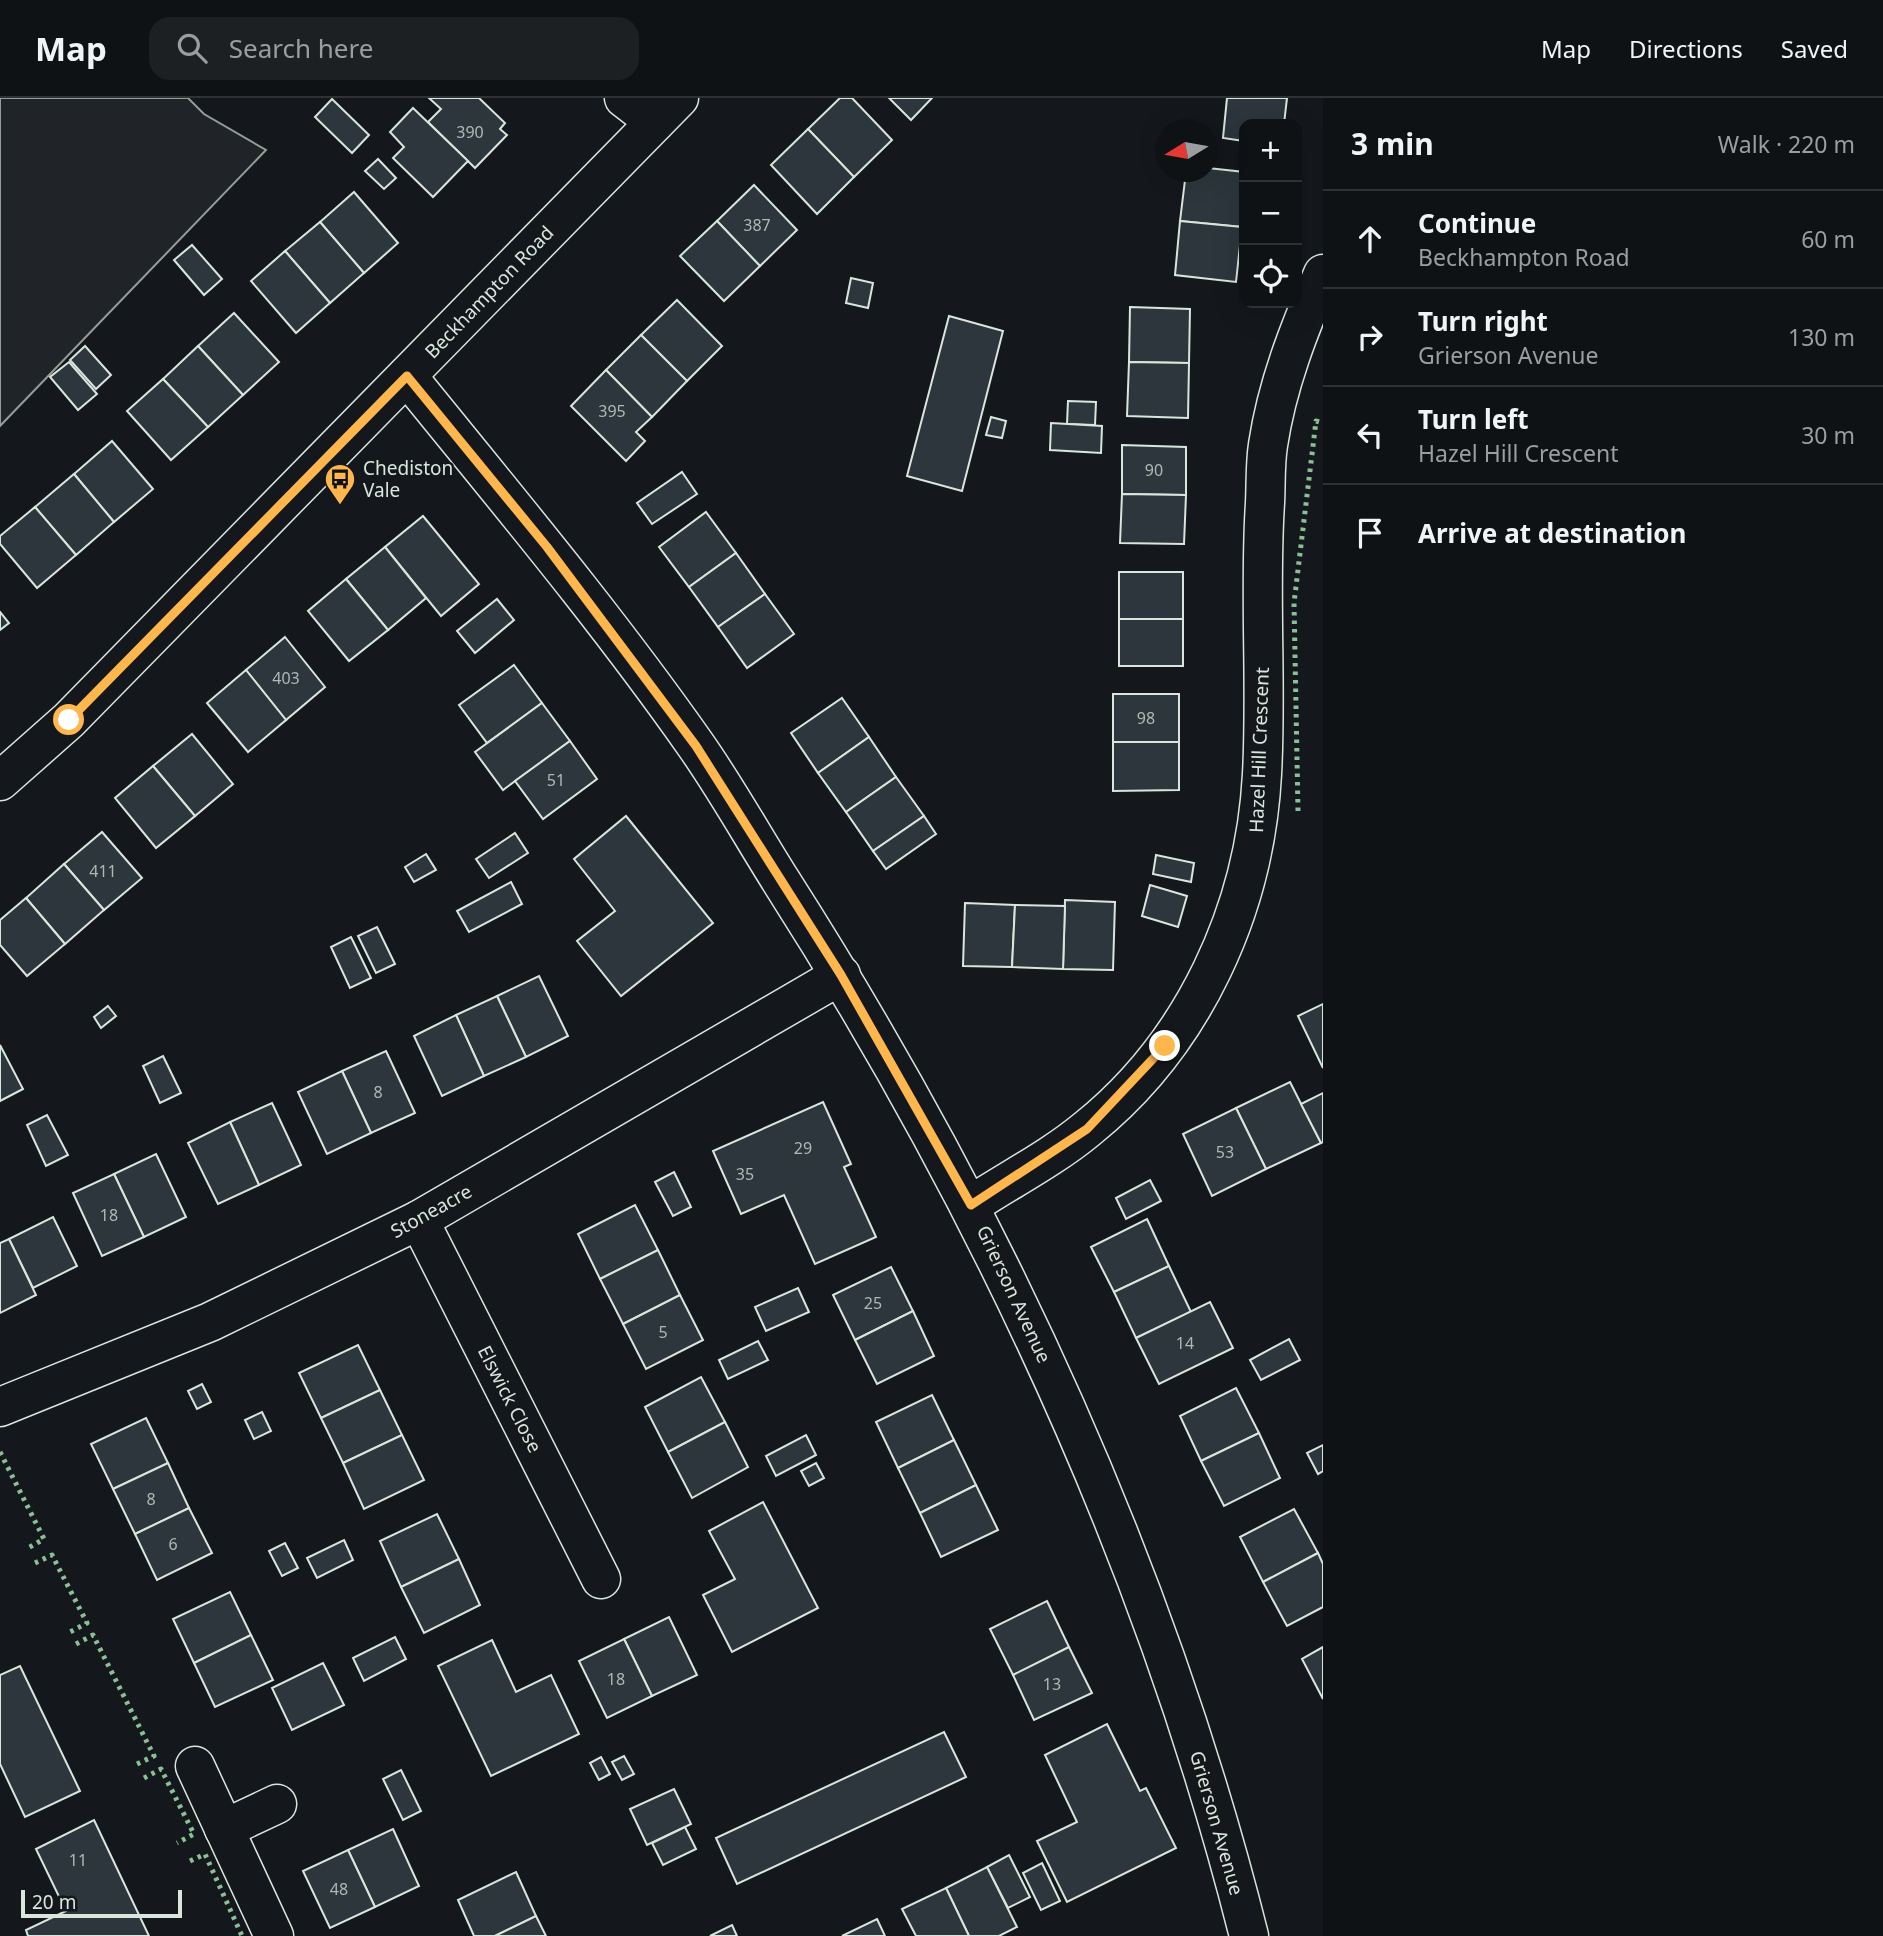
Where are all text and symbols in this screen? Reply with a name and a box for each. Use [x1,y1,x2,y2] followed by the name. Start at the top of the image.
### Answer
[149,17,639,80] search box
[35,26,107,71] text: Map
[173,29,211,67] icon: search
[229,30,373,66] text: Search here
[1541,32,1591,65] text: Map
[1629,32,1743,65] text: Directions
[1781,32,1848,65] text: Saved
[1155,119,1218,182] north arrow
[1239,119,1302,308] map controls
[1239,119,1302,182] button: +
[456,121,484,143] house number: 390
[1351,123,1434,164] text: 3 min
[1718,128,1855,160] text: Walk · 220 m
[1239,182,1302,245] button: −
[1418,205,1536,241] text: Continue
[743,214,771,236] house number: 387
[419,220,559,364] street label: Beckhampton Road
[1351,220,1389,258] icon: ahead
[1801,223,1855,255] text: 60 m
[1418,241,1630,273] text: Beckhampton Road
[1239,245,1302,308] button: locate
[1418,303,1548,339] text: Turn right
[1351,318,1389,356] icon: right
[1788,321,1855,353] text: 130 m
[1418,339,1599,371] text: Grierson Avenue
[598,400,626,422] house number: 395
[1418,401,1529,437] text: Turn left
[1351,416,1389,454] icon: left
[1801,419,1855,451] text: 30 m
[1418,437,1619,469] text: Hazel Hill Crescent
[363,455,453,503] place label: Chediston Vale
[1145,459,1163,481] house number: 90
[323,462,357,506] bus stop icon: Chediston Vale
[1351,514,1389,552] icon: arrive
[1418,515,1687,551] text: Arrive at destination
[272,667,300,689] house number: 403
[1243,667,1275,833] street label: Hazel Hill Crescent
[53,704,84,735] route start
[1137,707,1155,729] house number: 98
[547,769,565,791] house number: 51
[89,860,117,882] house number: 411
[1149,1030,1180,1061] route end
[373,1081,383,1103] house number: 8
[794,1137,812,1159] house number: 29
[1216,1141,1234,1163] house number: 53
[736,1163,754,1185] house number: 35
[386,1178,476,1244] street label: Stoneacre
[100,1204,118,1226] house number: 18
[971,1221,1057,1367] street label: Grierson Avenue
[864,1292,882,1314] house number: 25
[658,1321,668,1343] house number: 5
[1176,1332,1194,1354] house number: 14
[472,1341,548,1457] street label: Elswick Close
[146,1488,156,1510] house number: 8
[168,1533,178,1555] house number: 6
[607,1668,625,1690] house number: 18
[1043,1673,1061,1695] house number: 13
[1184,1748,1250,1898] street label: Grierson Avenue
[69,1849,87,1871] house number: 11
[330,1878,348,1900] house number: 48
[21,1887,182,1919] scale bar
[32,1889,76,1915] text: 20 m

